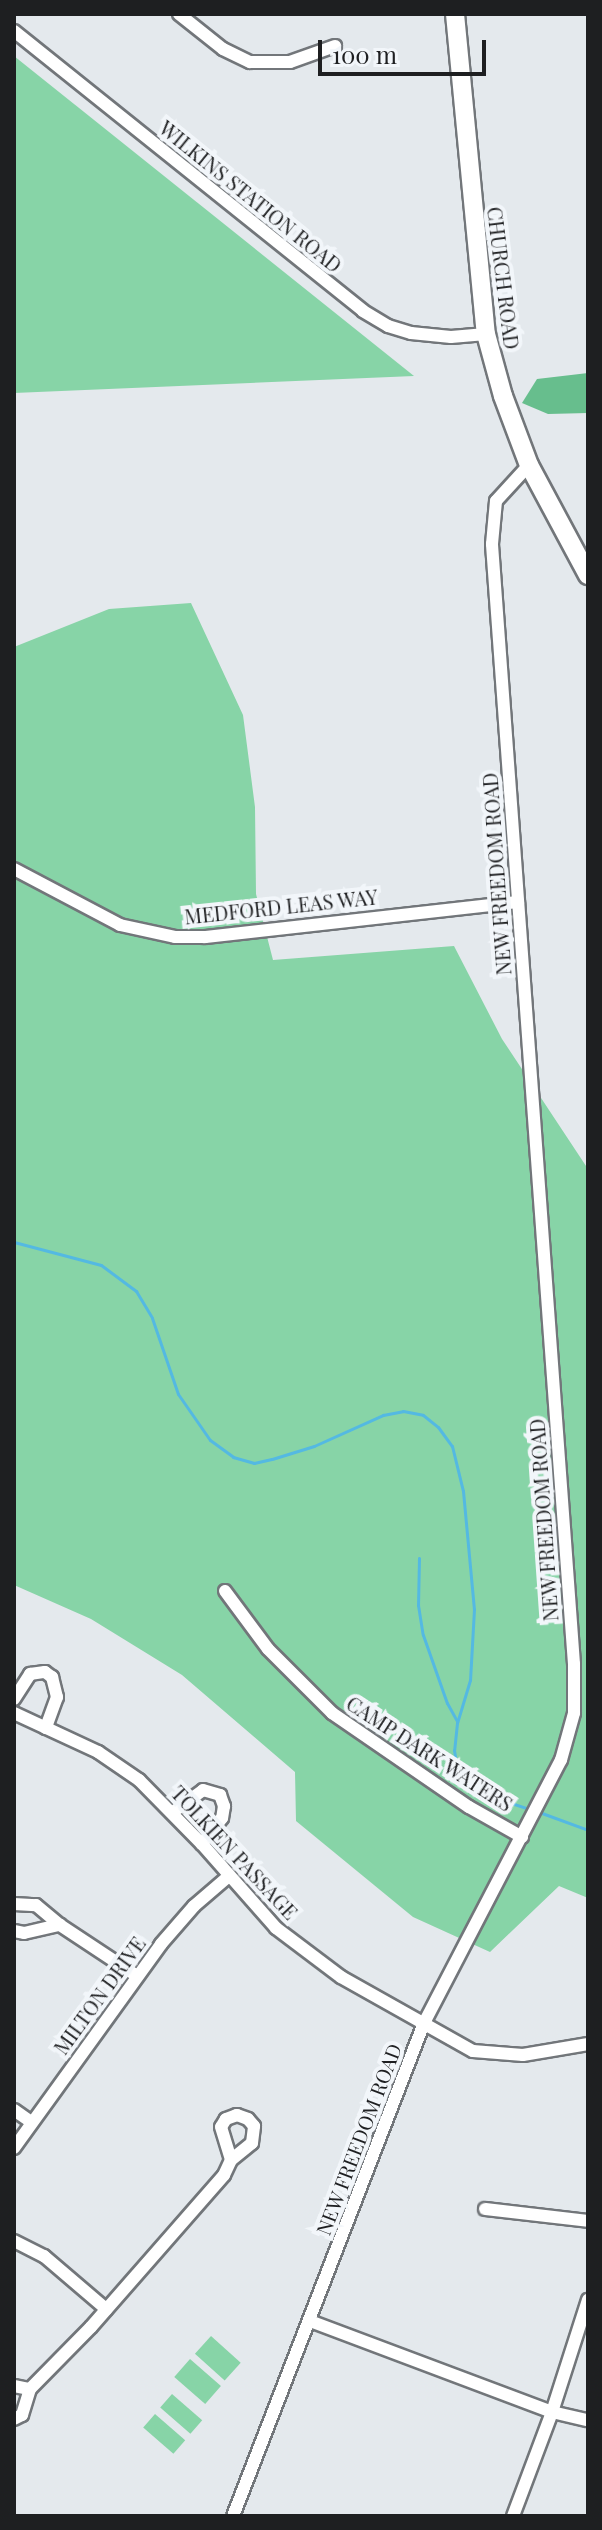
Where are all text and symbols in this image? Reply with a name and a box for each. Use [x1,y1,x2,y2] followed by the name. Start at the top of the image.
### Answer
[322,24,490,74] scale bar
[332,38,397,70] text: 100 m
[155,115,347,277] street label: WILKINS STATION ROAD
[483,205,525,351] street label: CHURCH ROAD
[477,772,515,976] street label: NEW FREEDOM ROAD
[183,884,379,928] street label: MEDFORD LEAS WAY
[524,1418,562,1622] street label: NEW FREEDOM ROAD
[342,1690,518,1816] street label: CAMP DARK WATERS
[167,1780,303,1924] street label: TOLKIEN PASSAGE
[48,1932,150,2058] street label: MILTON DRIVE
[310,2040,406,2238] street label: NEW FREEDOM ROAD

